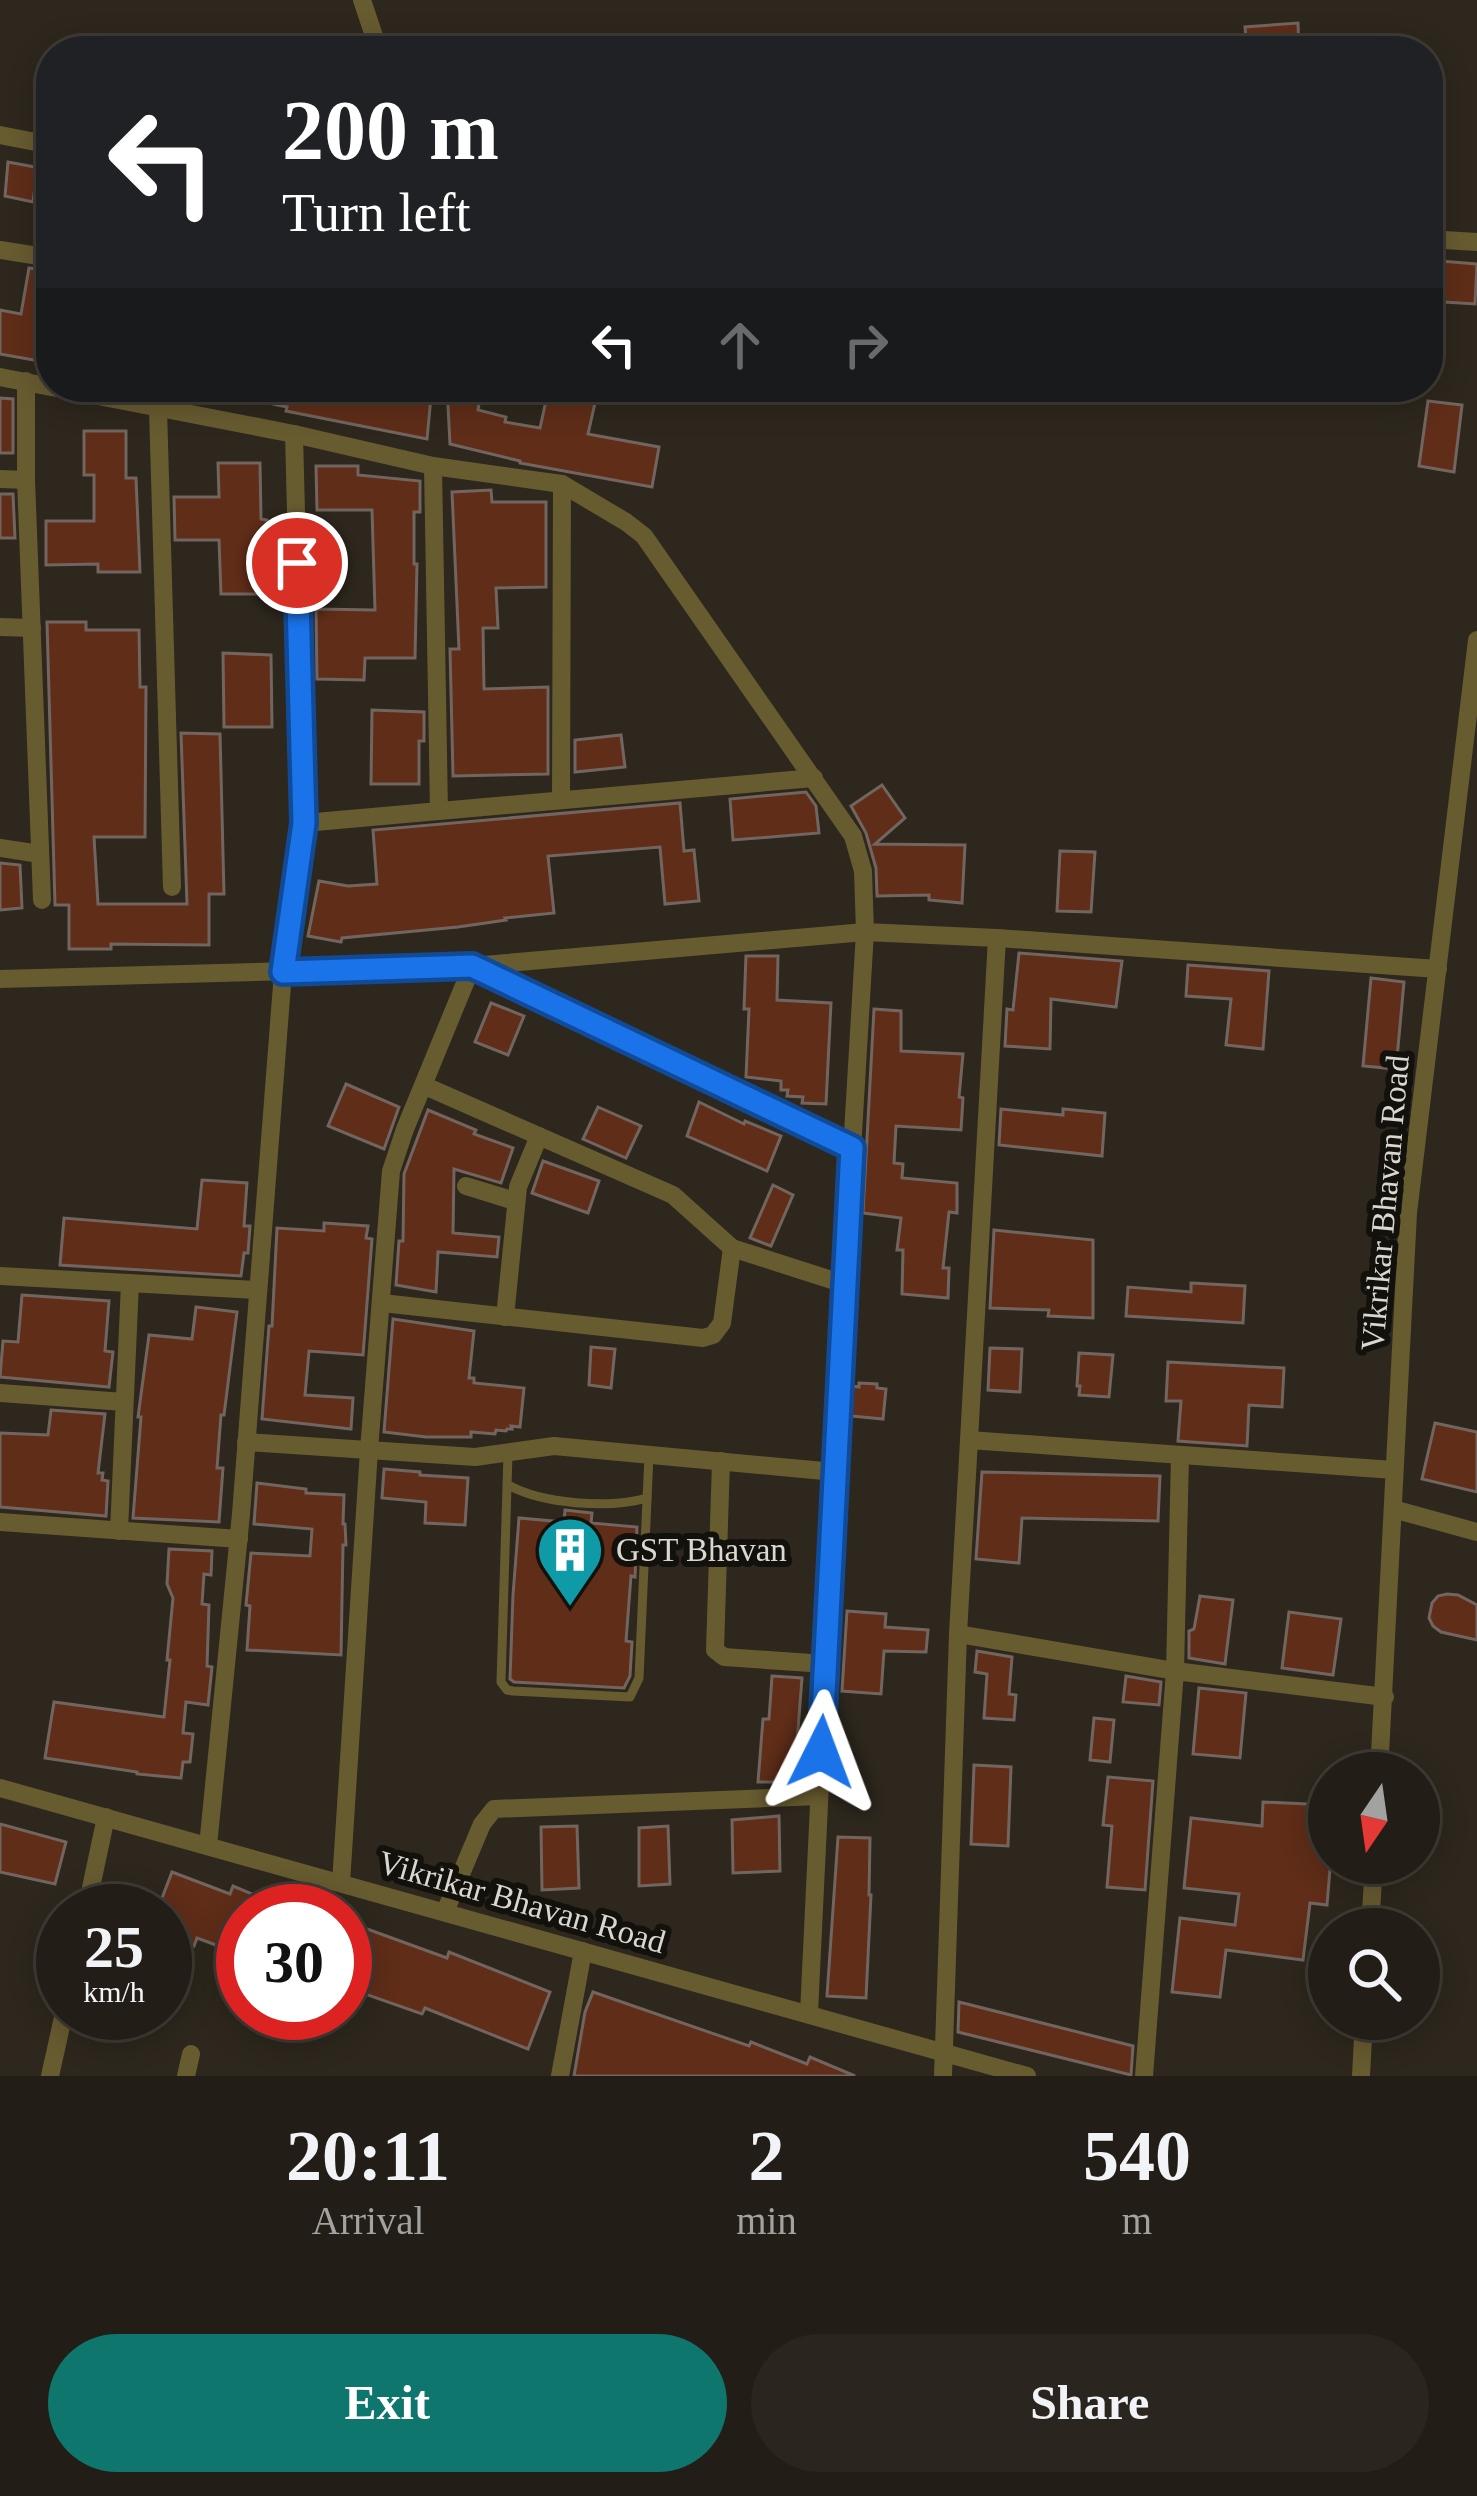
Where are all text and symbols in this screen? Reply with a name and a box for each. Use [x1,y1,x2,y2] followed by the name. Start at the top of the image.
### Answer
[84,84,240,240] icon: left
[282,84,499,177] text: 200 m
[282,183,471,243] text: Turn left
[581,312,647,378] icon: left
[707,312,773,378] icon: ahead
[833,312,899,378] icon: right
[246,512,348,614] pin
[264,530,330,596] icon: arrive
[1354,1053,1416,1352] street label: Vikrikar Bhavan Road
[535,1515,605,1609] building icon: GST Bhavan
[616,1532,787,1568] place label: GST Bhavan
[758,1689,884,1815] position arrow
[1308,1752,1440,1884] north arrow
[1308,1752,1440,2040] map controls
[374,1844,670,1960] street label: Vikrikar Bhavan Road
[216,1884,372,2040] speed limit sign: 30
[1308,1908,1440,2040] button: search
[84,1914,144,1980] text: 25
[83,1975,145,2008] text: km/h
[286,2116,450,2196] text: 20:11
[749,2116,785,2196] text: 2
[1083,2116,1191,2196] text: 540
[312,2199,424,2242] text: Arrival
[736,2199,797,2242] text: min
[1122,2199,1152,2242] text: m
[48,2334,727,2472] button: Exit
[751,2334,1429,2472] button: Share

